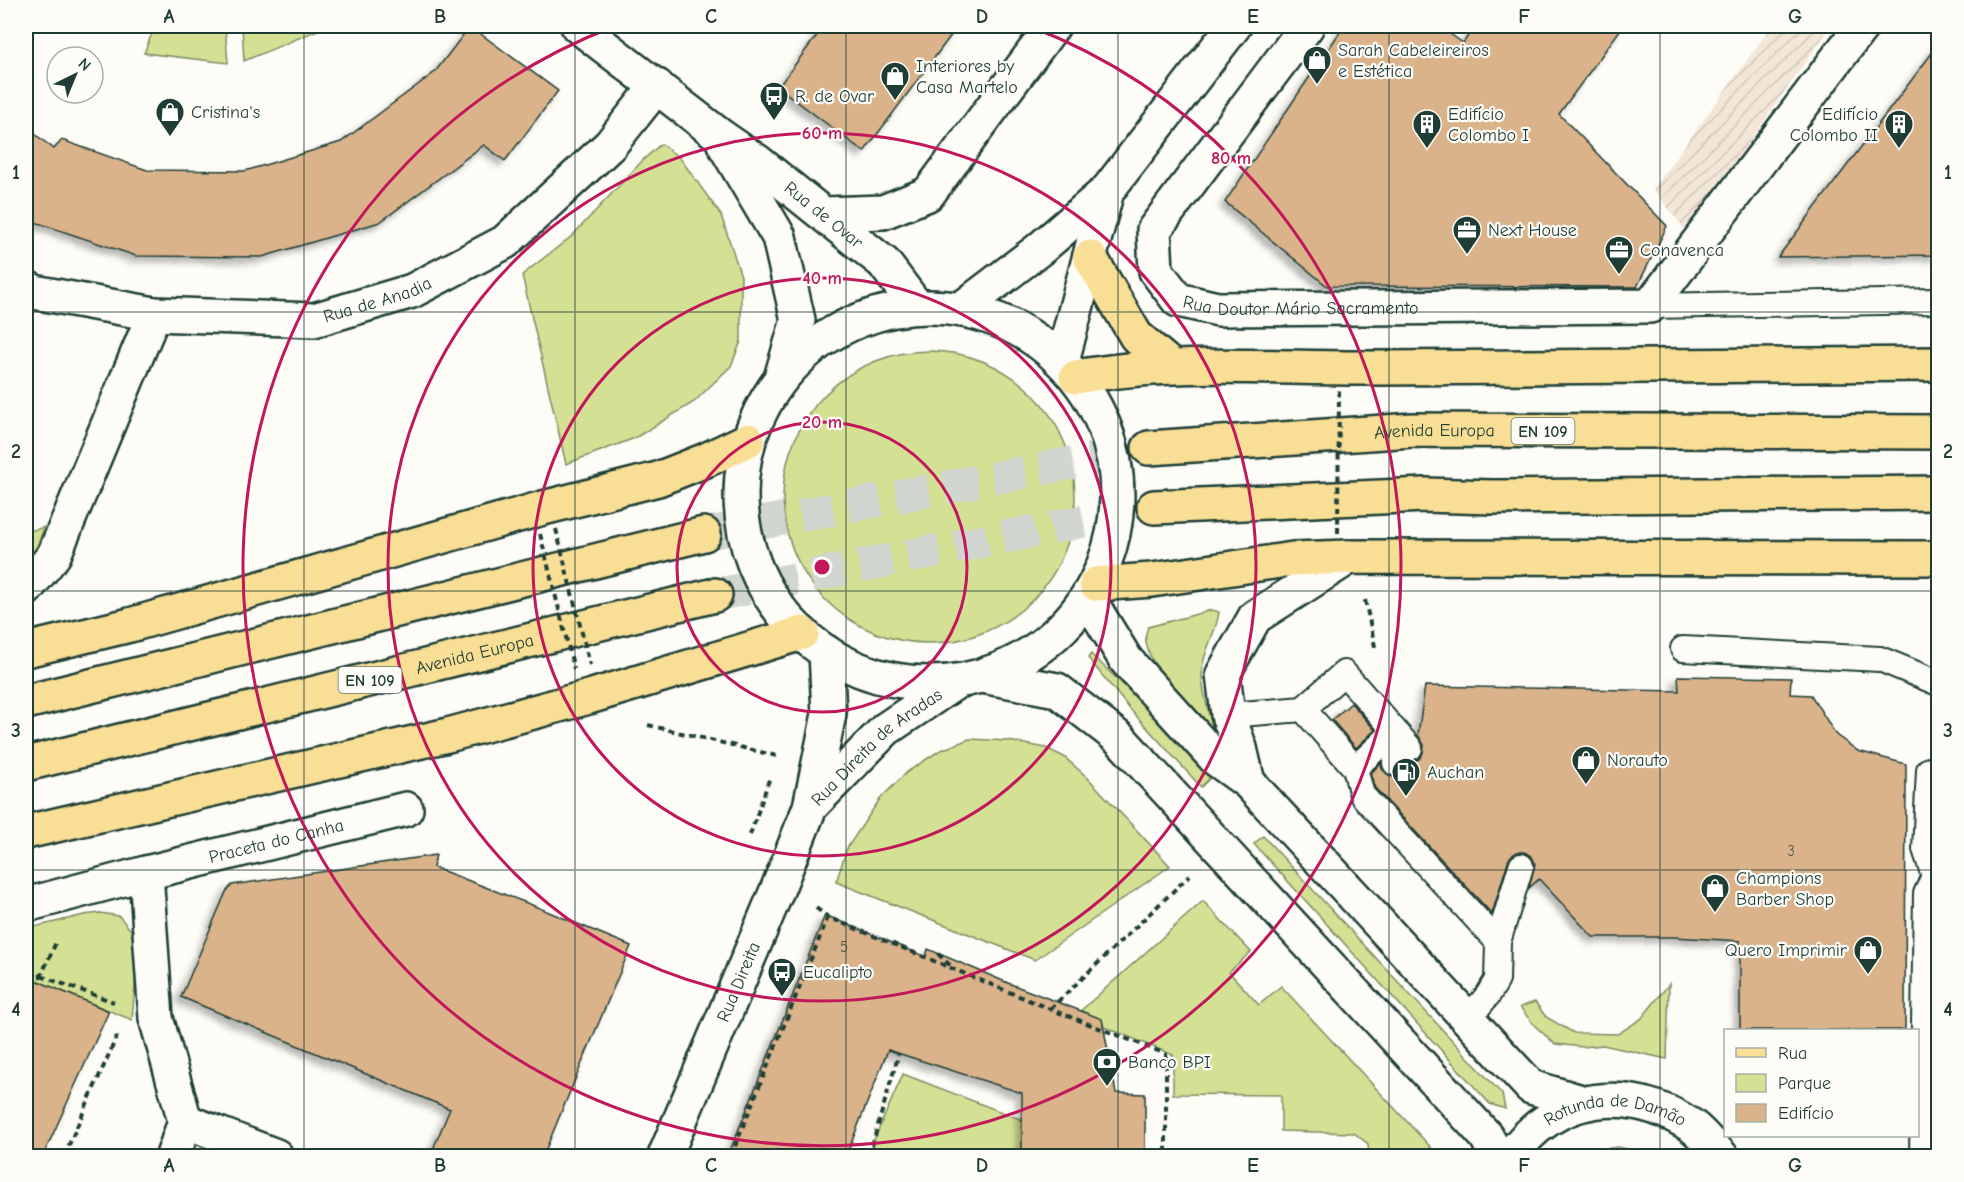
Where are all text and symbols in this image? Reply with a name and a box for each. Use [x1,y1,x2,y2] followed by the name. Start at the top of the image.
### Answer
[163,5,175,28] text: A
[434,5,446,28] text: B
[705,5,717,28] text: C
[976,5,988,28] text: D
[1247,5,1259,28] text: E
[1518,5,1530,28] text: F
[1788,5,1802,28] text: G
[1338,40,1489,82] place label: Sarah Cabeleireiros e Estética
[1301,44,1333,86] shop icon: Sarah Cabeleireiros e Estética
[45,45,105,105] north arrow
[75,55,95,75] text: N
[916,56,1018,98] place label: Interiores by Casa Martelo
[879,60,911,102] shop icon: Interiores by Casa Martelo
[758,80,790,122] bus stop icon: R. de Ovar
[795,86,875,107] place label: R. de Ovar
[154,96,186,138] shop icon: Cristina's
[191,102,260,123] place label: Cristina's
[1448,104,1529,146] place label: Edifício Colombo I
[1790,104,1878,146] place label: Edifício Colombo II
[1411,108,1443,150] building icon: Edifício Colombo I
[1883,108,1915,150] building icon: Edifício Colombo II
[802,123,842,144] text: 60 m
[1211,148,1251,169] text: 80 m
[12,161,20,184] text: 1
[1944,161,1952,184] text: 1
[780,177,868,254] street label: Rua de Ovar
[1451,214,1483,256] office icon: Next House
[1488,220,1577,241] place label: Next House
[1603,234,1635,276] office icon: Conavenca
[1640,240,1724,261] place label: Conavenca
[802,268,842,289] text: 40 m
[321,273,435,328] street label: Rua de Anadia
[1181,291,1419,320] street label: Rua Doutor Mário Sacramento
[802,412,842,433] text: 20 m
[1512,418,1574,444] road number: EN 109
[1373,420,1495,444] street label: Avenida Europa
[11,440,21,463] text: 2
[1943,440,1953,463] text: 2
[812,557,832,577] centre of rings
[414,630,536,679] street label: Avenida Europa
[338,667,401,693] road number: EN 109
[807,684,946,810] street label: Rua Direita de Aradas
[11,719,21,742] text: 3
[1943,719,1953,742] text: 3
[1570,744,1602,786] shop icon: Norauto
[1607,750,1668,771] place label: Norauto
[1390,756,1422,798] fuel station icon: Auchan
[1427,762,1484,783] place label: Auchan
[207,815,346,868] street label: Praceta do Canha
[1787,842,1795,860] house number: 3
[1736,868,1834,910] place label: Champions Barber Shop
[1699,872,1731,914] shop icon: Champions Barber Shop
[1852,934,1884,976] shop icon: Quero Imprimir
[840,938,848,956] house number: 5
[713,939,765,1025] street label: Rua Direita
[1725,940,1848,961] place label: Quero Imprimir
[766,956,798,998] bus stop icon: Eucalipto
[803,962,873,983] place label: Eucalipto
[11,998,21,1021] text: 4
[1943,998,1953,1021] text: 4
[1724,1029,1919,1137] legend
[1778,1043,1807,1064] text: Rua
[1091,1046,1123,1088] bank icon: Banco BPI
[1128,1052,1211,1073] place label: Banco BPI
[1778,1073,1831,1094] text: Parque
[1540,1090,1690,1131] text: Rotunda de Damão
[1778,1103,1834,1124] text: Edifício
[1542,1115,1690,1137] street label: Rotunda de Damão
[163,1154,175,1177] text: A
[434,1154,446,1177] text: B
[705,1154,717,1177] text: C
[976,1154,988,1177] text: D
[1247,1154,1259,1177] text: E
[1518,1154,1530,1177] text: F
[1788,1154,1802,1177] text: G

